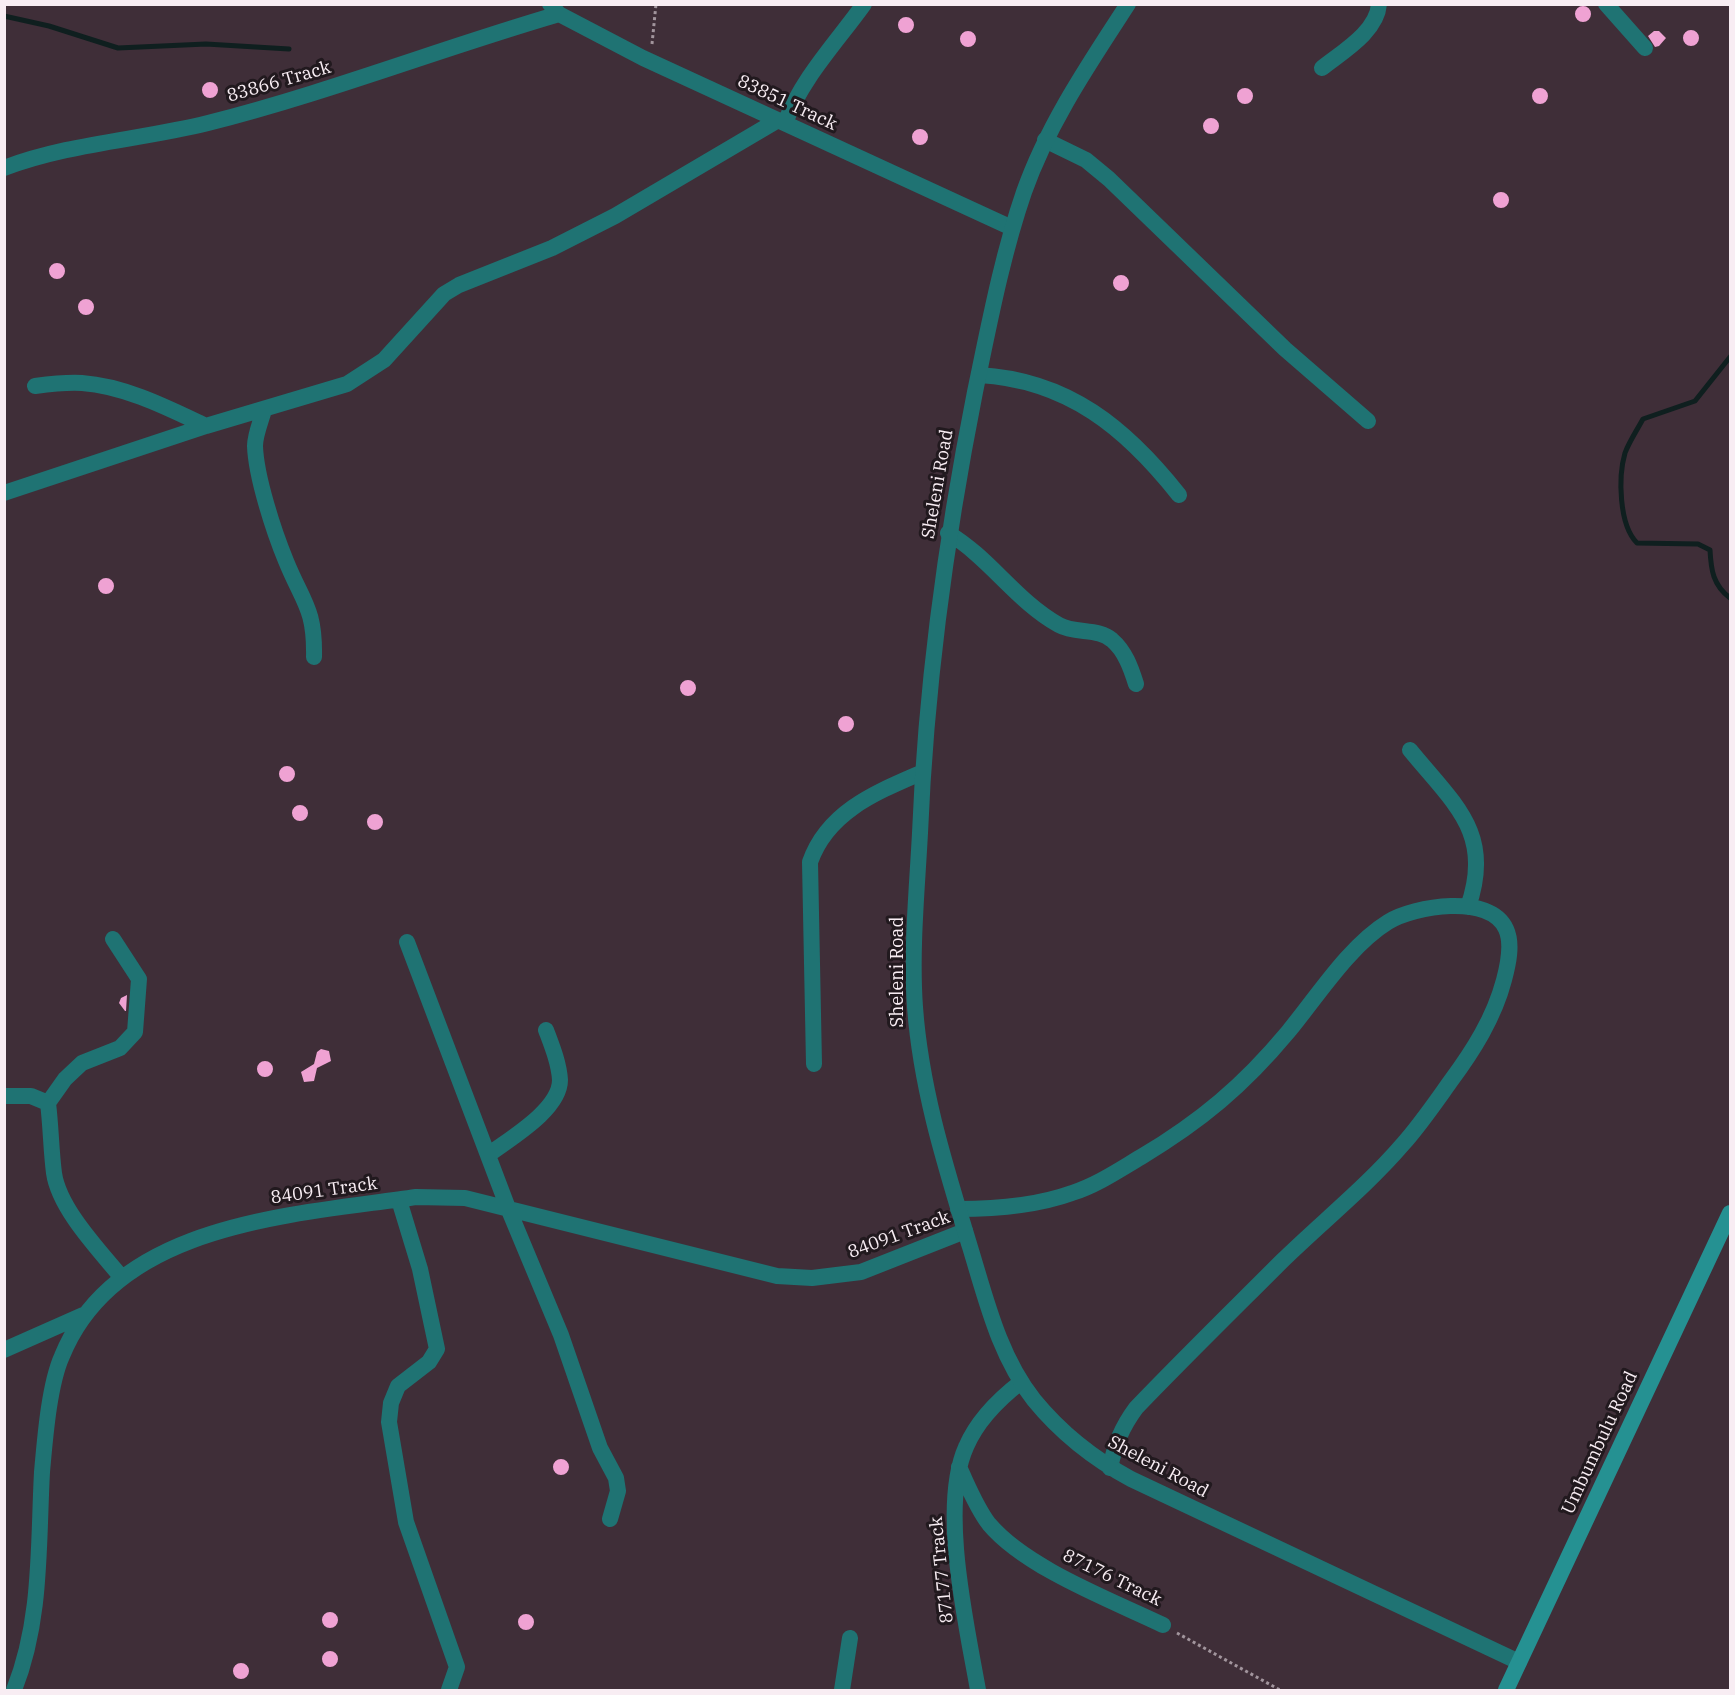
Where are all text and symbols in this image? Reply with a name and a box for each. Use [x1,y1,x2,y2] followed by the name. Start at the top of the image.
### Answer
[224,57,334,107] street label: 83866 Track
[734,71,840,135] street label: 83851 Track
[918,428,958,540] street label: Sheleni Road
[887,917,909,1027] street label: Sheleni Road
[269,1173,379,1209] street label: 84091 Track
[845,1207,953,1263] street label: 84091 Track
[1557,1368,1643,1518] street label: Umbumbulu Road
[1104,1431,1212,1503] street label: Sheleni Road
[926,1516,958,1624] street label: 87177 Track
[1059,1545,1165,1611] street label: 87176 Track

